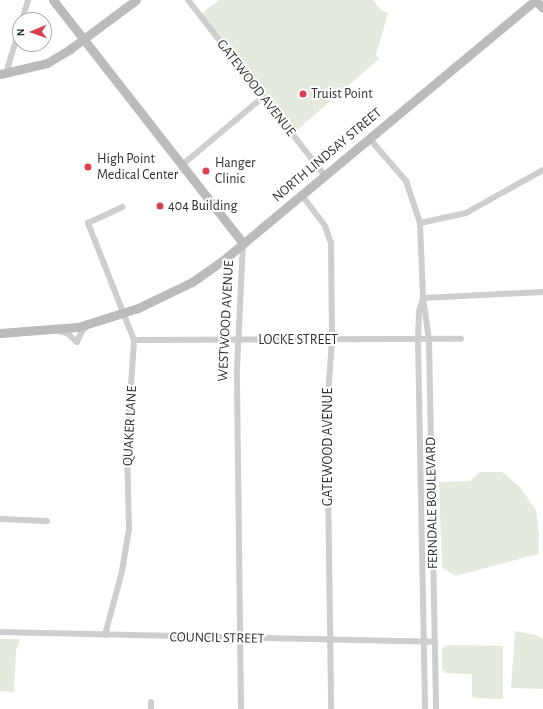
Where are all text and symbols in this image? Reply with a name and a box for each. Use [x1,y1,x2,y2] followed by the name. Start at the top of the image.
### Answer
[12,12,52,52] north arrow
[15,28,26,36] text: N
[213,36,299,140] street label: GATEWOOD AVENUE
[311,86,373,102] place label: Truist Point
[298,89,308,99] marker: Truist Point
[269,104,385,206] street label: NORTH LINDSAY STREET
[97,151,178,184] place label: High Point Medical Center
[215,155,256,188] place label: Hanger Clinic
[82,161,94,173] marker: High Point Medical Center
[200,165,212,177] marker: Hanger Clinic
[168,198,237,214] place label: 404 Building
[155,201,165,211] marker: 404 Building
[214,260,238,382] street label: WESTWOOD AVENUE
[258,332,338,348] street label: LOCKE STREET
[120,385,140,467] street label: QUAKER LANE
[320,388,336,506] street label: GATEWOOD AVENUE
[422,437,442,569] street label: FERNDALE BOULEVARD
[169,629,265,647] street label: COUNCIL STREET

